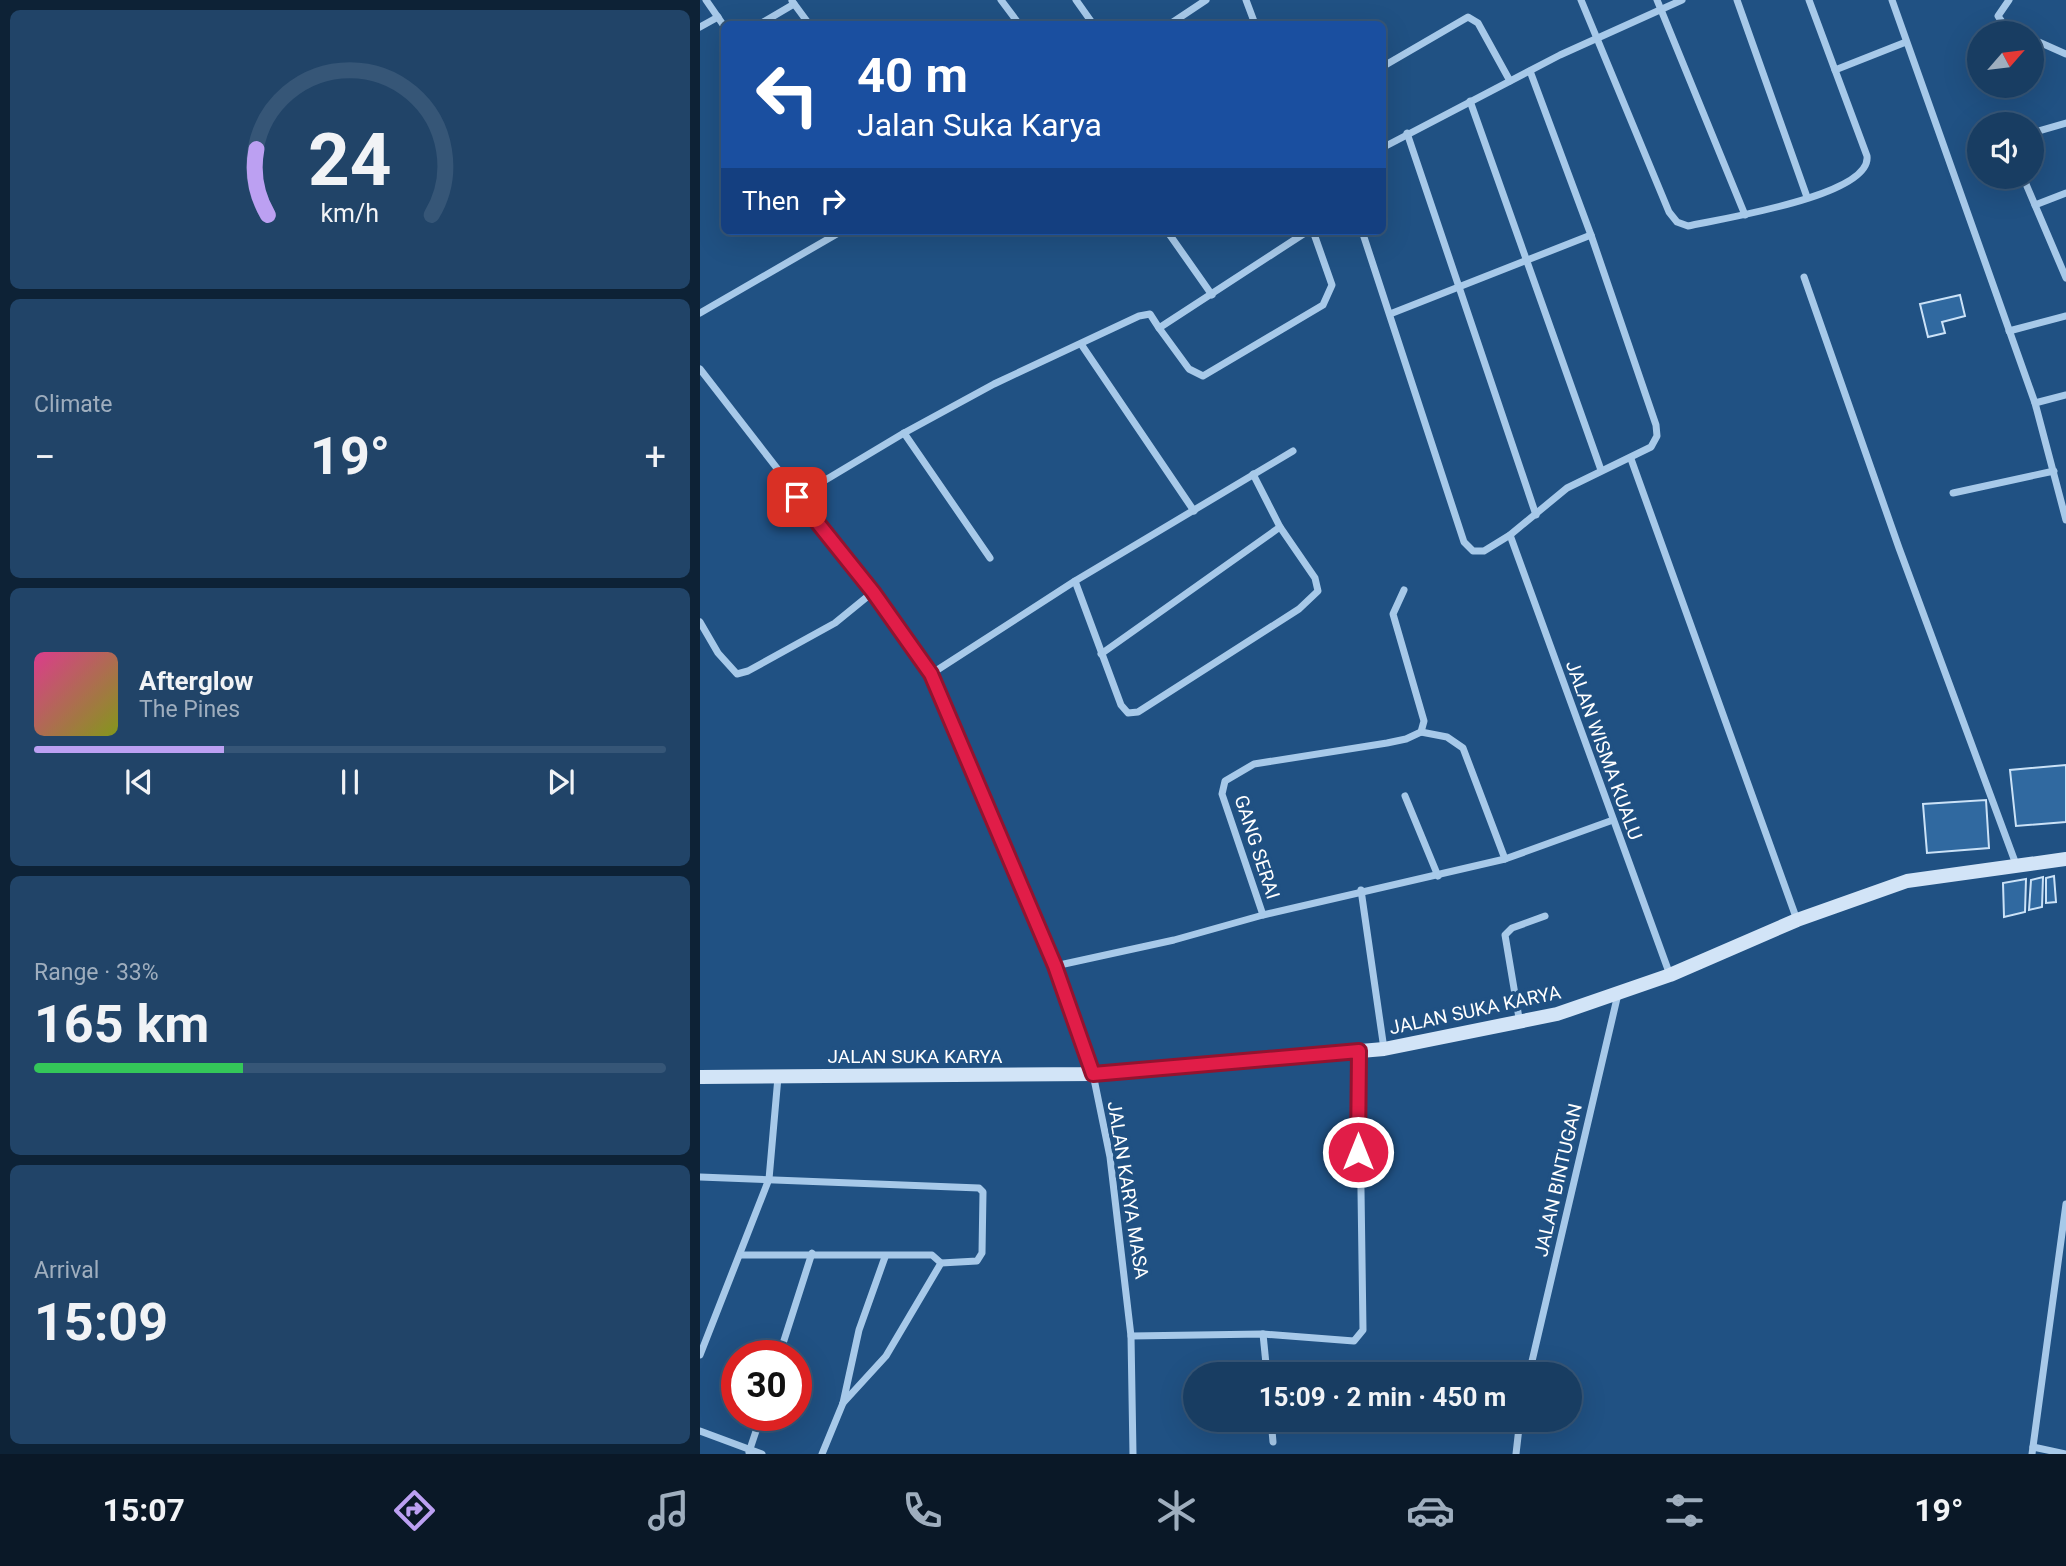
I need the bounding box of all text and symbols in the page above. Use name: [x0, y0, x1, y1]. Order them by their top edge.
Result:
north arrow: [1967, 21, 2044, 98]
map controls: [1967, 21, 2044, 189]
text: 40 m: [857, 47, 968, 104]
icon: left: [742, 49, 833, 140]
text: Jalan Suka Karya: [857, 106, 1102, 144]
button: sound: [1967, 112, 2044, 189]
text: 24: [308, 118, 392, 204]
icon: right: [814, 182, 852, 220]
text: Then: [742, 186, 800, 216]
text: km/h: [321, 199, 379, 228]
text: Climate: [34, 391, 113, 418]
text: 19°: [310, 426, 390, 487]
text: −: [34, 435, 56, 479]
text: +: [644, 435, 666, 479]
pin: [767, 467, 827, 527]
icon: arrive: [778, 478, 816, 516]
street label: JALAN WISMA KUALU: [1561, 657, 1647, 843]
text: Afterglow: [139, 666, 253, 696]
text: The Pines: [139, 696, 240, 723]
icon: previous: [120, 763, 158, 801]
icon: pause: [331, 763, 369, 801]
icon: next: [542, 763, 580, 801]
street label: GANG SERAI: [1229, 792, 1285, 902]
text: Range · 33%: [34, 959, 159, 986]
street label: JALAN SUKA KARYA: [1387, 980, 1564, 1039]
text: 165 km: [34, 994, 209, 1055]
street label: JALAN SUKA KARYA: [828, 1045, 1003, 1068]
street label: JALAN KARYA MASA: [1103, 1099, 1154, 1281]
street label: JALAN BINTUGAN: [1529, 1101, 1587, 1259]
position arrow: [1321, 1115, 1395, 1189]
text: Arrival: [34, 1257, 99, 1284]
text: 15:09: [34, 1292, 168, 1353]
speed limit sign: 30: [721, 1340, 812, 1431]
text: 15:09 · 2 min · 450 m: [1259, 1382, 1506, 1412]
icon: directions: [390, 1486, 439, 1535]
icon: music: [644, 1486, 693, 1535]
icon: phone: [898, 1486, 947, 1535]
icon: climate: [1152, 1486, 1201, 1535]
icon: car: [1406, 1486, 1455, 1535]
icon: filters: [1660, 1486, 1709, 1535]
text: 15:07: [103, 1491, 185, 1529]
text: 19°: [1914, 1491, 1963, 1529]

